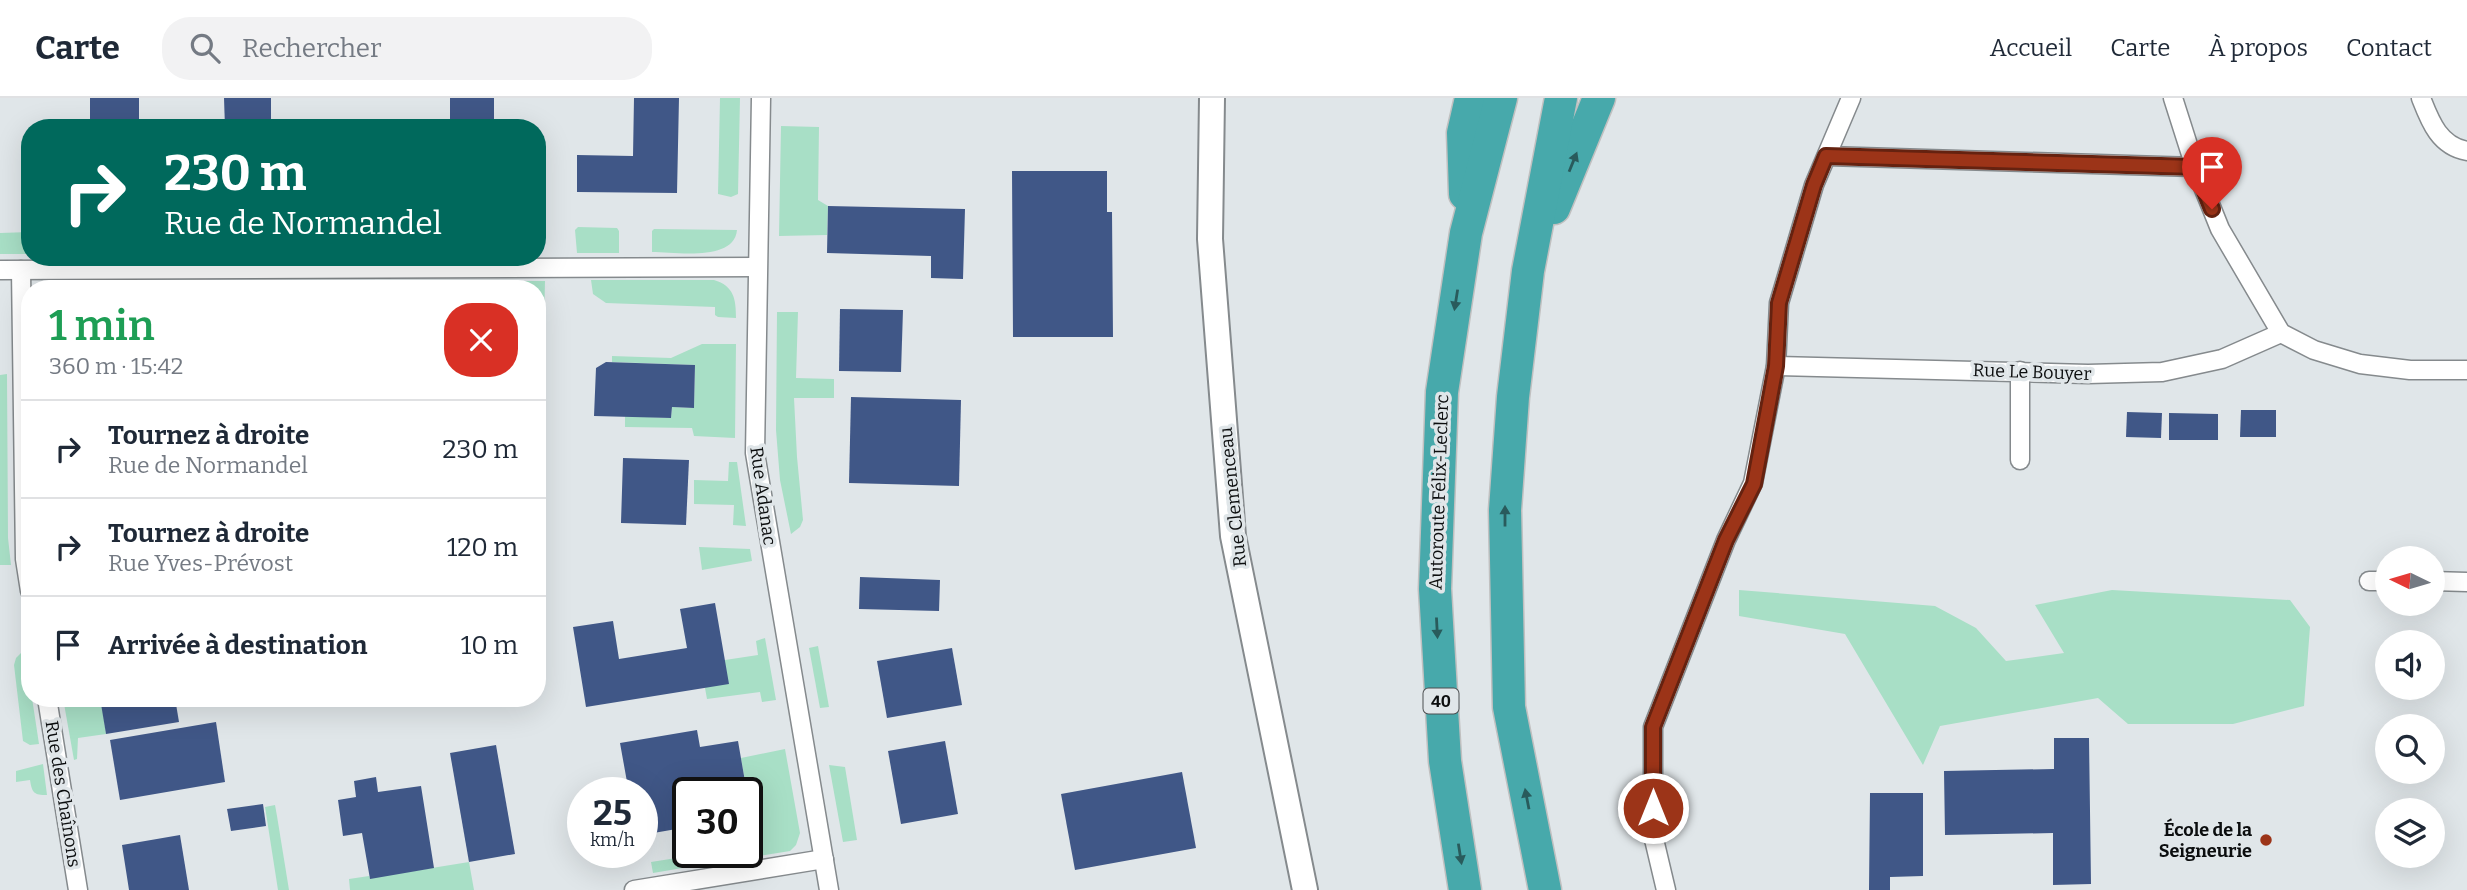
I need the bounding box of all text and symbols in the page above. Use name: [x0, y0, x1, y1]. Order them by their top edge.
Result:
search box: [162, 17, 652, 80]
text: Carte: [35, 28, 120, 68]
icon: search: [186, 29, 224, 67]
text: Rechercher: [242, 33, 382, 64]
text: Accueil: [1990, 34, 2072, 62]
text: Carte: [2110, 34, 2170, 62]
text: À propos: [2208, 34, 2308, 62]
text: Contact: [2346, 34, 2432, 62]
pin: [2182, 137, 2242, 209]
text: 230 m: [164, 144, 307, 203]
icon: right: [49, 147, 140, 238]
icon: arrive: [2193, 148, 2231, 186]
one-way arrow: [1567, 152, 1578, 173]
text: Rue de Normandel: [164, 204, 442, 242]
one-way arrow: [1450, 289, 1461, 311]
text: 1 min: [49, 301, 155, 351]
button: close: [444, 303, 518, 377]
text: 360 m · 15:42: [49, 352, 183, 380]
street label: Rue Le Bouyer: [1972, 359, 2092, 385]
street label: Autoroute Félix-Leclerc: [1425, 394, 1453, 590]
text: Tournez à droite: [108, 420, 309, 451]
street label: Rue Clemenceau: [1215, 426, 1251, 568]
icon: right: [49, 430, 87, 468]
text: 230 m: [442, 434, 518, 465]
street label: Rue Adanac: [745, 445, 781, 547]
text: Rue de Normandel: [108, 451, 308, 479]
one-way arrow: [1499, 505, 1511, 527]
text: Tournez à droite: [108, 518, 309, 549]
icon: right: [49, 528, 87, 566]
text: 120 m: [447, 532, 518, 563]
north arrow: [2375, 546, 2445, 616]
map controls: [2375, 546, 2445, 868]
text: Rue Yves-Prévost: [108, 549, 293, 577]
one-way arrow: [1432, 617, 1443, 639]
icon: arrive: [49, 626, 87, 664]
text: Arrivée à destination: [108, 630, 367, 661]
text: 10 m: [461, 630, 518, 661]
button: sound: [2375, 630, 2445, 700]
road number: 40: [1424, 688, 1458, 714]
button: search: [2375, 714, 2445, 784]
street label: Rue des Chaînons: [41, 719, 85, 869]
position arrow: [1616, 771, 1690, 845]
speed limit sign: 30: [672, 777, 763, 868]
one-way arrow: [1521, 788, 1532, 810]
text: 25: [593, 792, 632, 834]
button: layers: [2375, 798, 2445, 868]
place label: École de la Seigneurie: [2159, 818, 2252, 862]
text: km/h: [590, 829, 635, 851]
marker: École de la Seigneurie: [2258, 832, 2274, 848]
one-way arrow: [1455, 843, 1466, 865]

